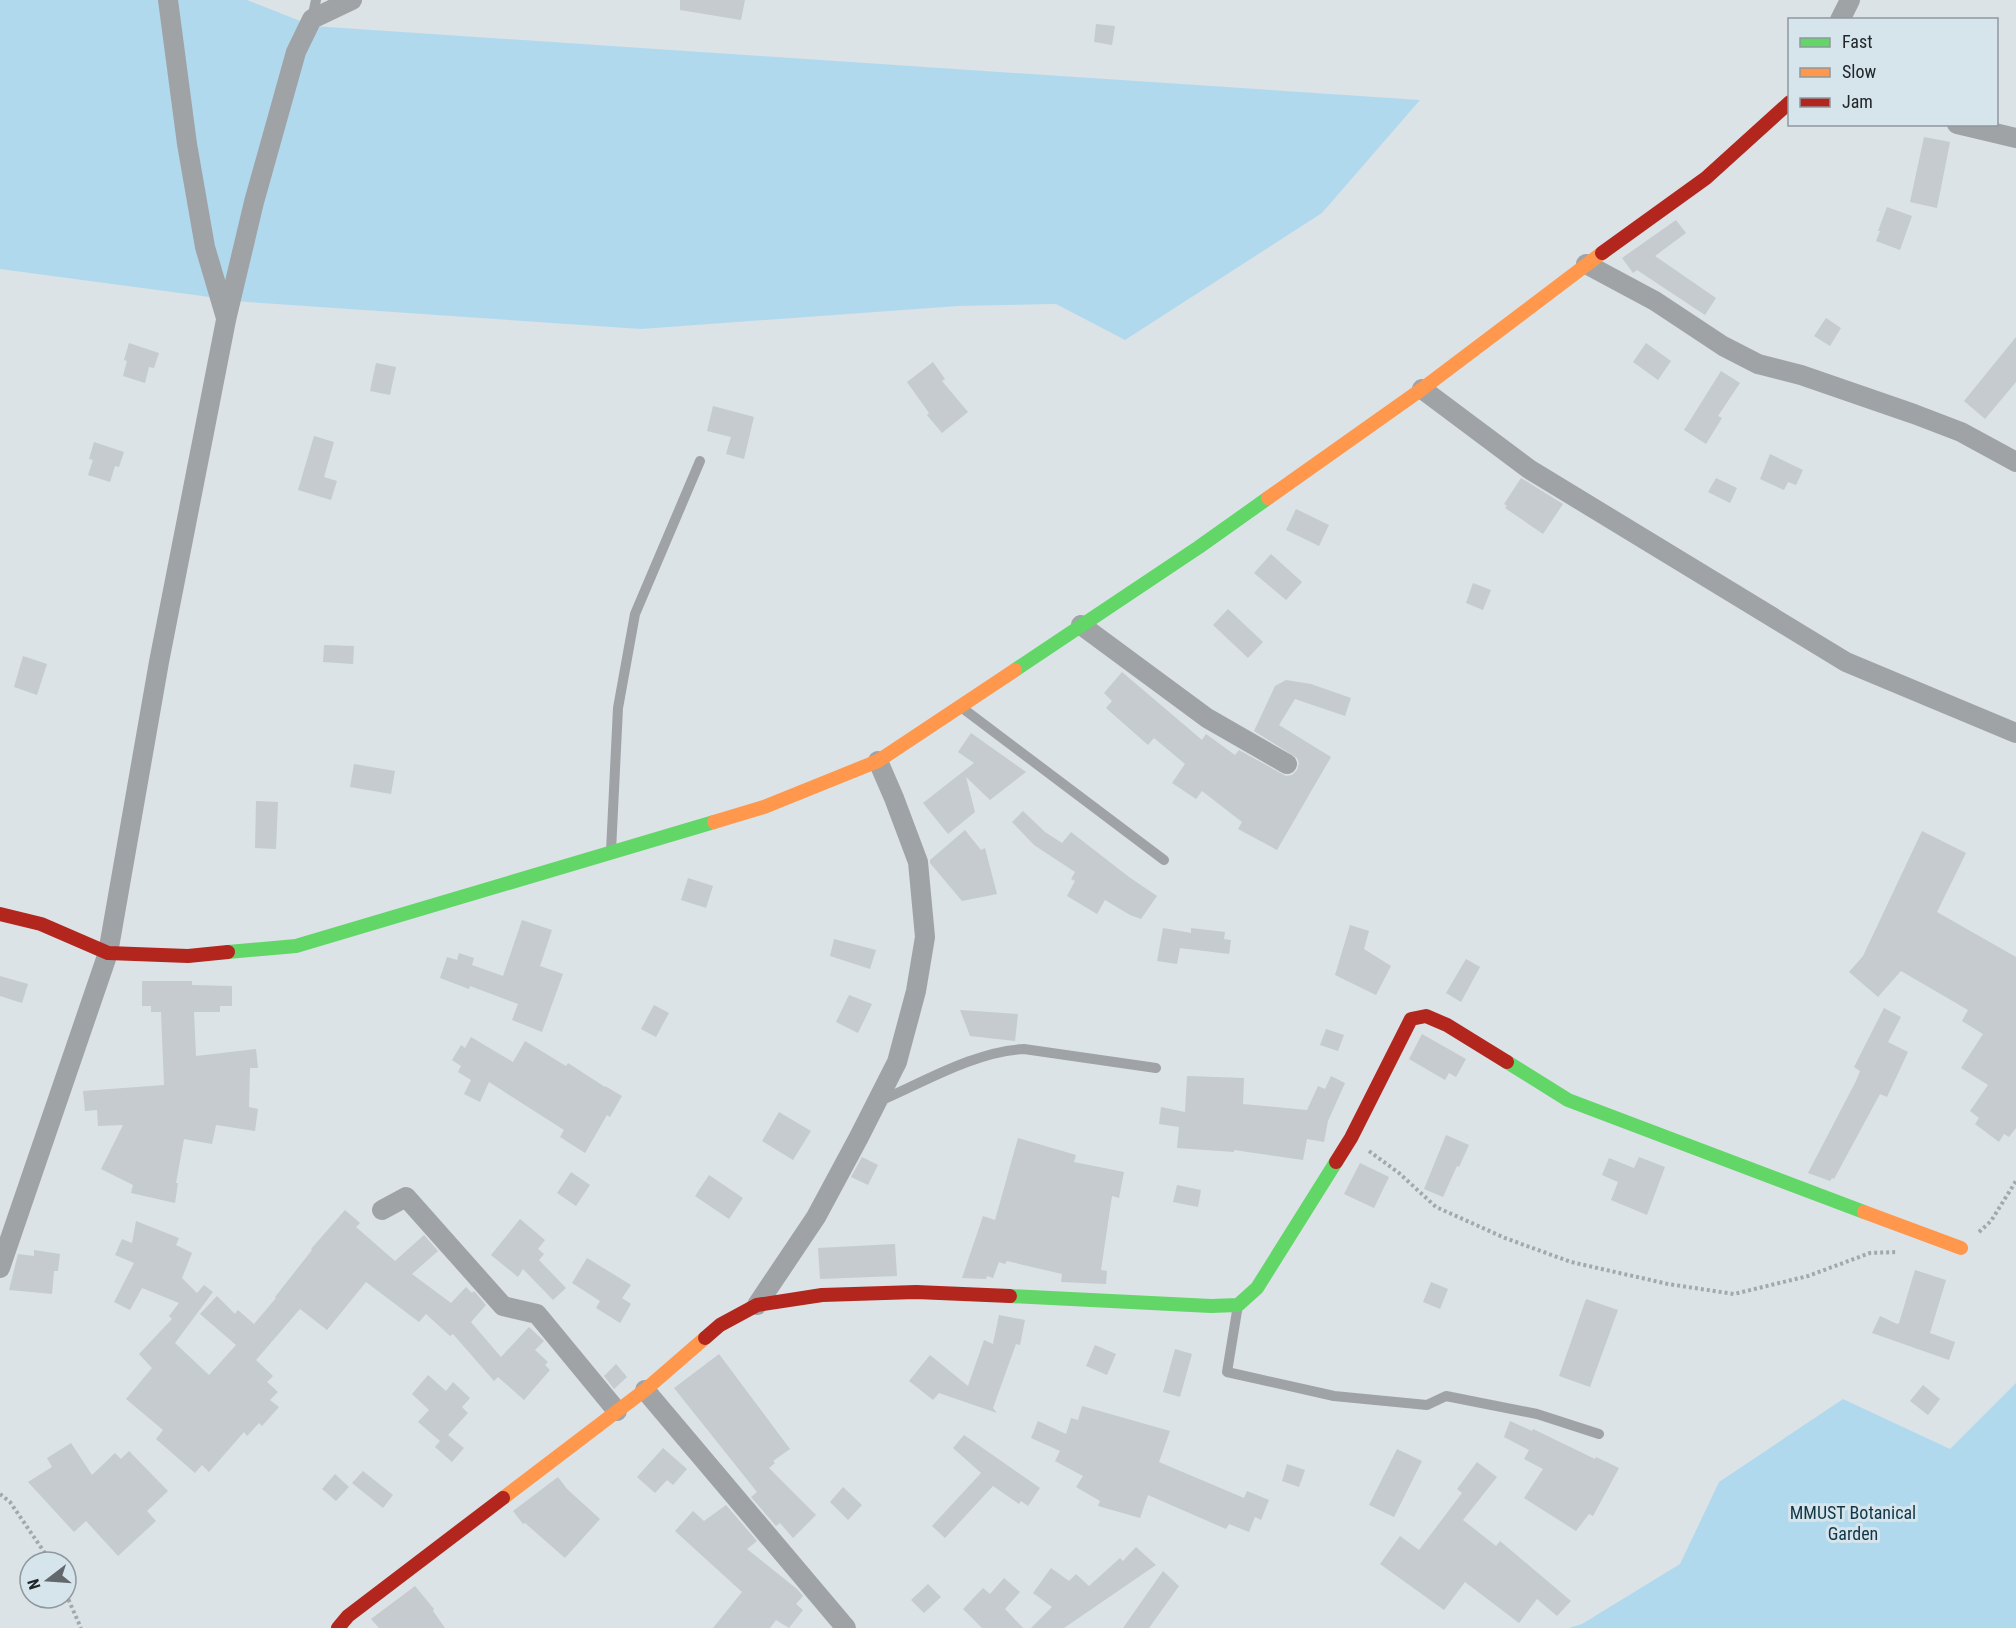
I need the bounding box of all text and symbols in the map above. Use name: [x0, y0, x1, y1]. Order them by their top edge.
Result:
legend: [1788, 18, 1998, 126]
text: Fast: [1842, 31, 1873, 52]
text: Slow: [1842, 61, 1877, 82]
text: Jam: [1842, 91, 1873, 112]
park label: MMUST Botanical Garden: [1790, 1502, 1916, 1544]
north arrow: [18, 1550, 78, 1610]
text: N: [24, 1577, 45, 1592]

